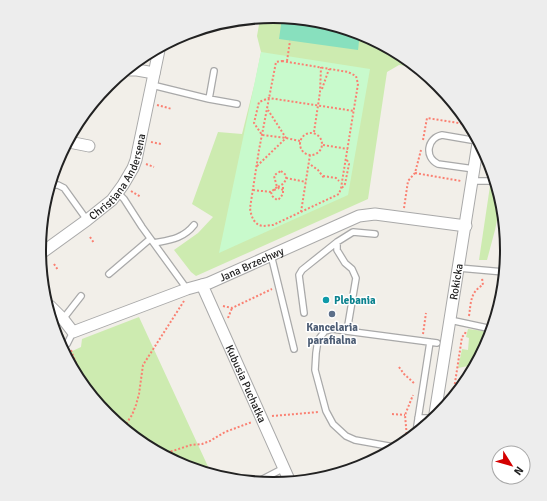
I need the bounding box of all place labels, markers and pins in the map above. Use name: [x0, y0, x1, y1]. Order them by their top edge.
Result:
place label: Plebania: [334, 294, 376, 307]
marker: Plebania: [321, 295, 331, 305]
marker: Kancelaria parafialna: [327, 309, 337, 319]
place label: Kancelaria parafialna: [306, 321, 358, 347]

